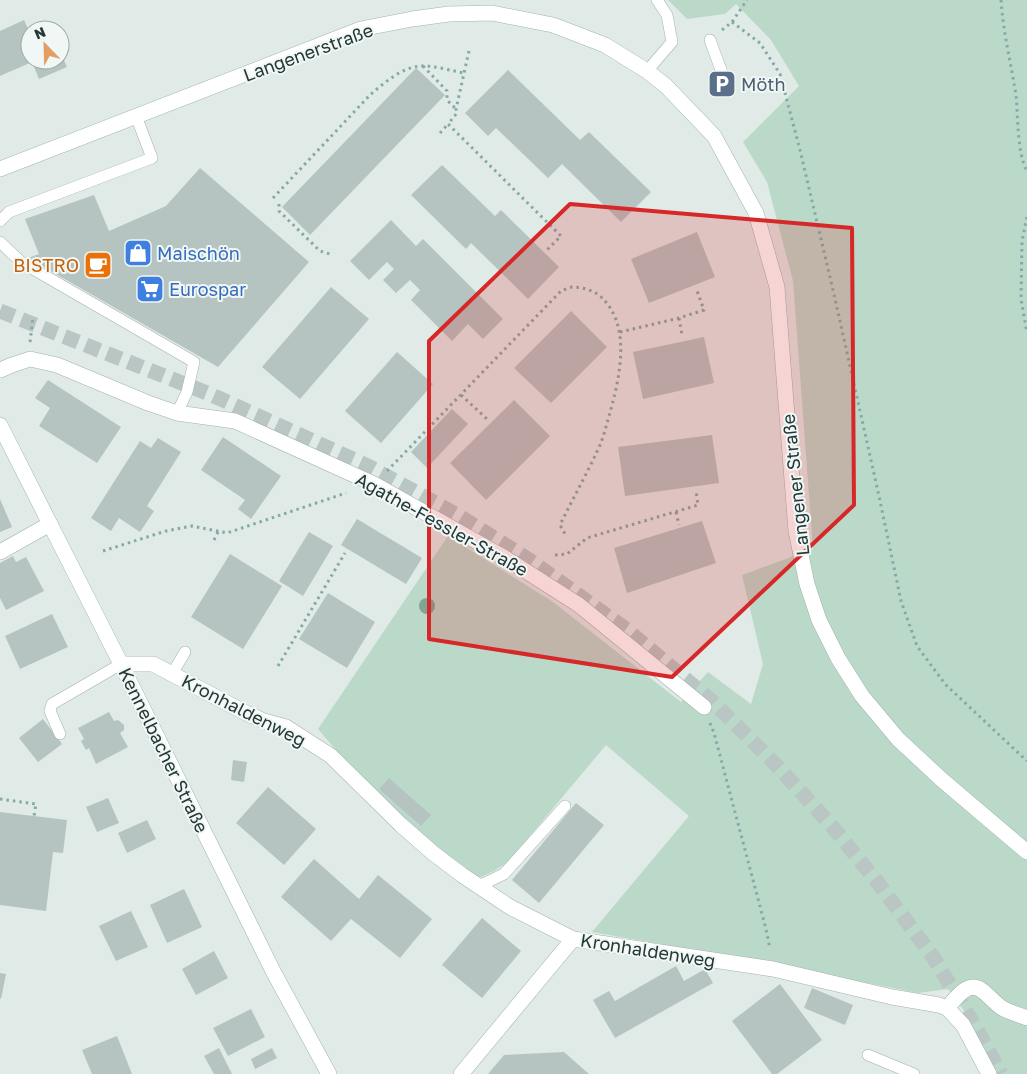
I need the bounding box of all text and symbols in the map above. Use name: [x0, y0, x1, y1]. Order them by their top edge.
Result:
street label: Langenerstraße: [240, 18, 376, 86]
north arrow: [20, 20, 70, 70]
text: N: [32, 23, 48, 42]
parking icon: Möth: [707, 69, 737, 99]
place label: Möth: [741, 73, 786, 95]
shop icon: Maischön: [123, 238, 153, 268]
place label: Maischön: [157, 242, 240, 264]
cafe icon: BISTRO: [83, 250, 113, 280]
place label: BISTRO: [13, 254, 79, 276]
supermarket icon: Eurospar: [135, 274, 165, 304]
place label: Eurospar: [169, 278, 246, 300]
street label: Langener Straße: [777, 413, 813, 557]
street label: Agathe-Fessler-Straße: [352, 467, 532, 581]
street label: Kennelbacher Straße: [114, 664, 214, 836]
street label: Kronhaldenweg: [178, 669, 310, 751]
street label: Kronhaldenweg: [579, 928, 717, 972]

